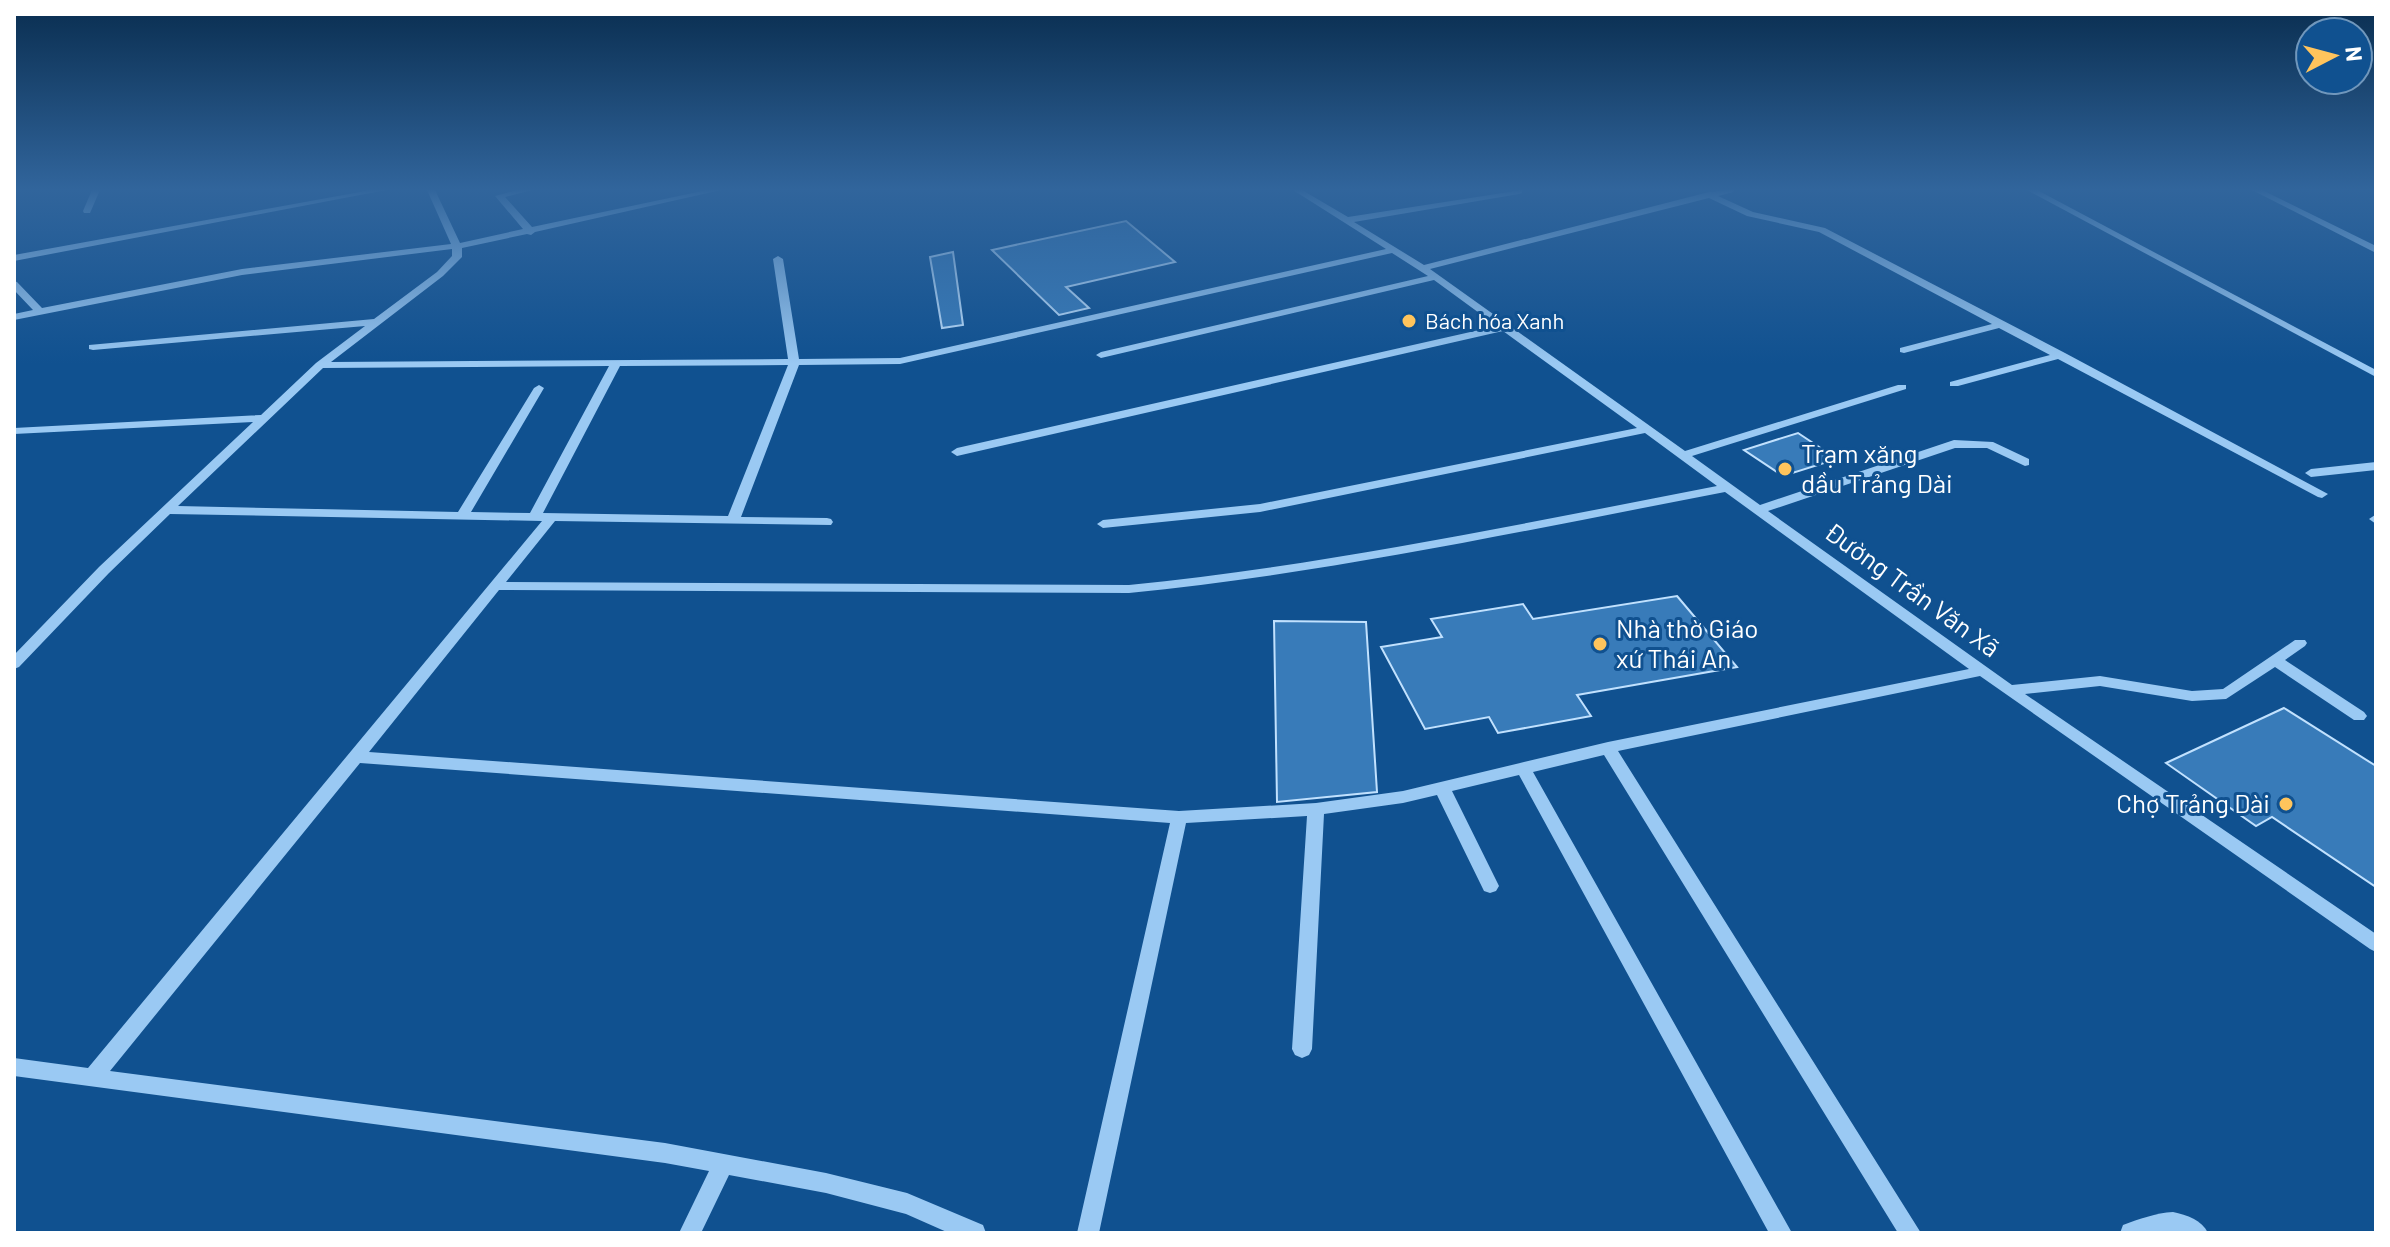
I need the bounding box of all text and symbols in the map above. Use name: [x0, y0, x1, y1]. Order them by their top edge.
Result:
north arrow: [2294, 16, 2374, 96]
text: N: [2341, 45, 2369, 62]
place label: Bách hóa Xanh: [1425, 307, 1564, 333]
marker: Bách hóa Xanh: [1400, 312, 1418, 330]
place label: Trạm xăng dầu Trảng Dài: [1801, 437, 1953, 498]
marker: Trạm xăng dầu Trảng Dài: [1776, 460, 1794, 478]
street label: Đường Trần Văn Xã: [1819, 515, 2006, 663]
place label: Nhà thờ Giáo xứ Thái An: [1616, 612, 1758, 673]
marker: Nhà thờ Giáo xứ Thái An: [1591, 635, 1609, 653]
place label: Chợ Trảng Dài: [2116, 787, 2270, 818]
marker: Chợ Trảng Dài: [2277, 795, 2295, 813]

